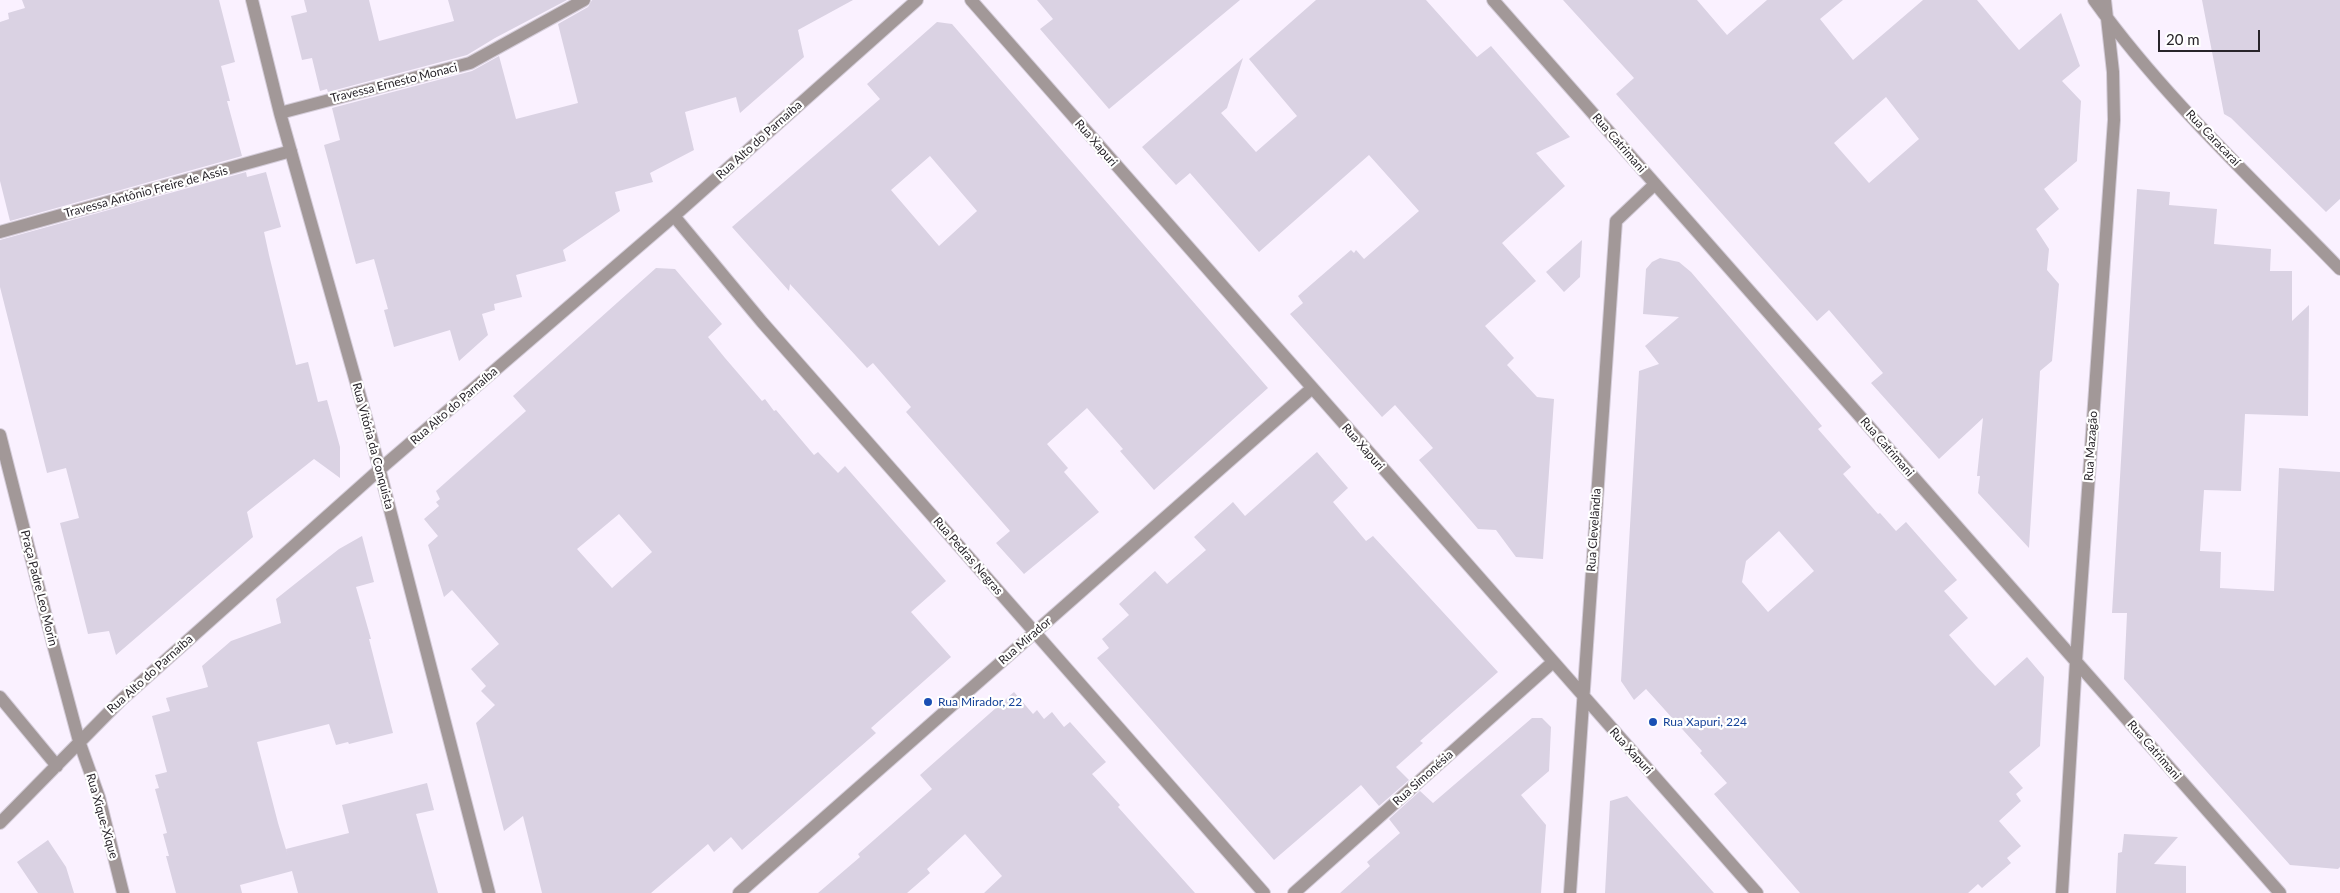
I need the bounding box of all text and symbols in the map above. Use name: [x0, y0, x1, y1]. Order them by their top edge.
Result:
scale bar: [2160, 20, 2262, 52]
text: 20 m: [2166, 30, 2200, 48]
street label: Travessa Ernesto Monaci: [329, 60, 459, 106]
street label: Rua Alto do Parnaíba: [713, 98, 805, 182]
street label: Rua Caracaraí: [2183, 107, 2243, 169]
street label: Rua Catrimani: [1589, 110, 1649, 176]
street label: Rua Xapuri: [1072, 117, 1120, 169]
street label: Travessa Antônio Freire de Assis: [63, 163, 229, 221]
street label: Rua Alto do Parnaíba: [408, 364, 500, 448]
street label: Rua Vitória da Conquista: [349, 381, 397, 511]
street label: Rua Mazagão: [2081, 410, 2101, 482]
street label: Rua Catrimani: [1857, 414, 1917, 480]
street label: Rua Xapuri: [1339, 421, 1387, 473]
street label: Rua Clevelândia: [1584, 488, 1604, 572]
street label: Rua Pedras Negras: [930, 514, 1006, 598]
street label: Praça Padre Leo Morin: [18, 529, 60, 647]
street label: Rua Mirador: [996, 614, 1054, 668]
street label: Rua Alto do Parnaíba: [104, 632, 196, 716]
place label: Rua Mirador, 22: [938, 695, 1022, 709]
marker: Rua Mirador, 22: [922, 696, 934, 708]
place label: Rua Xapuri, 224: [1663, 715, 1747, 729]
marker: Rua Xapuri, 224: [1647, 716, 1659, 728]
street label: Rua Catrimani: [2124, 717, 2184, 783]
street label: Rua Xapuri: [1606, 725, 1656, 777]
street label: Rua Simonésia: [1390, 747, 1456, 809]
street label: Rua Xique-Xique: [83, 772, 121, 860]

